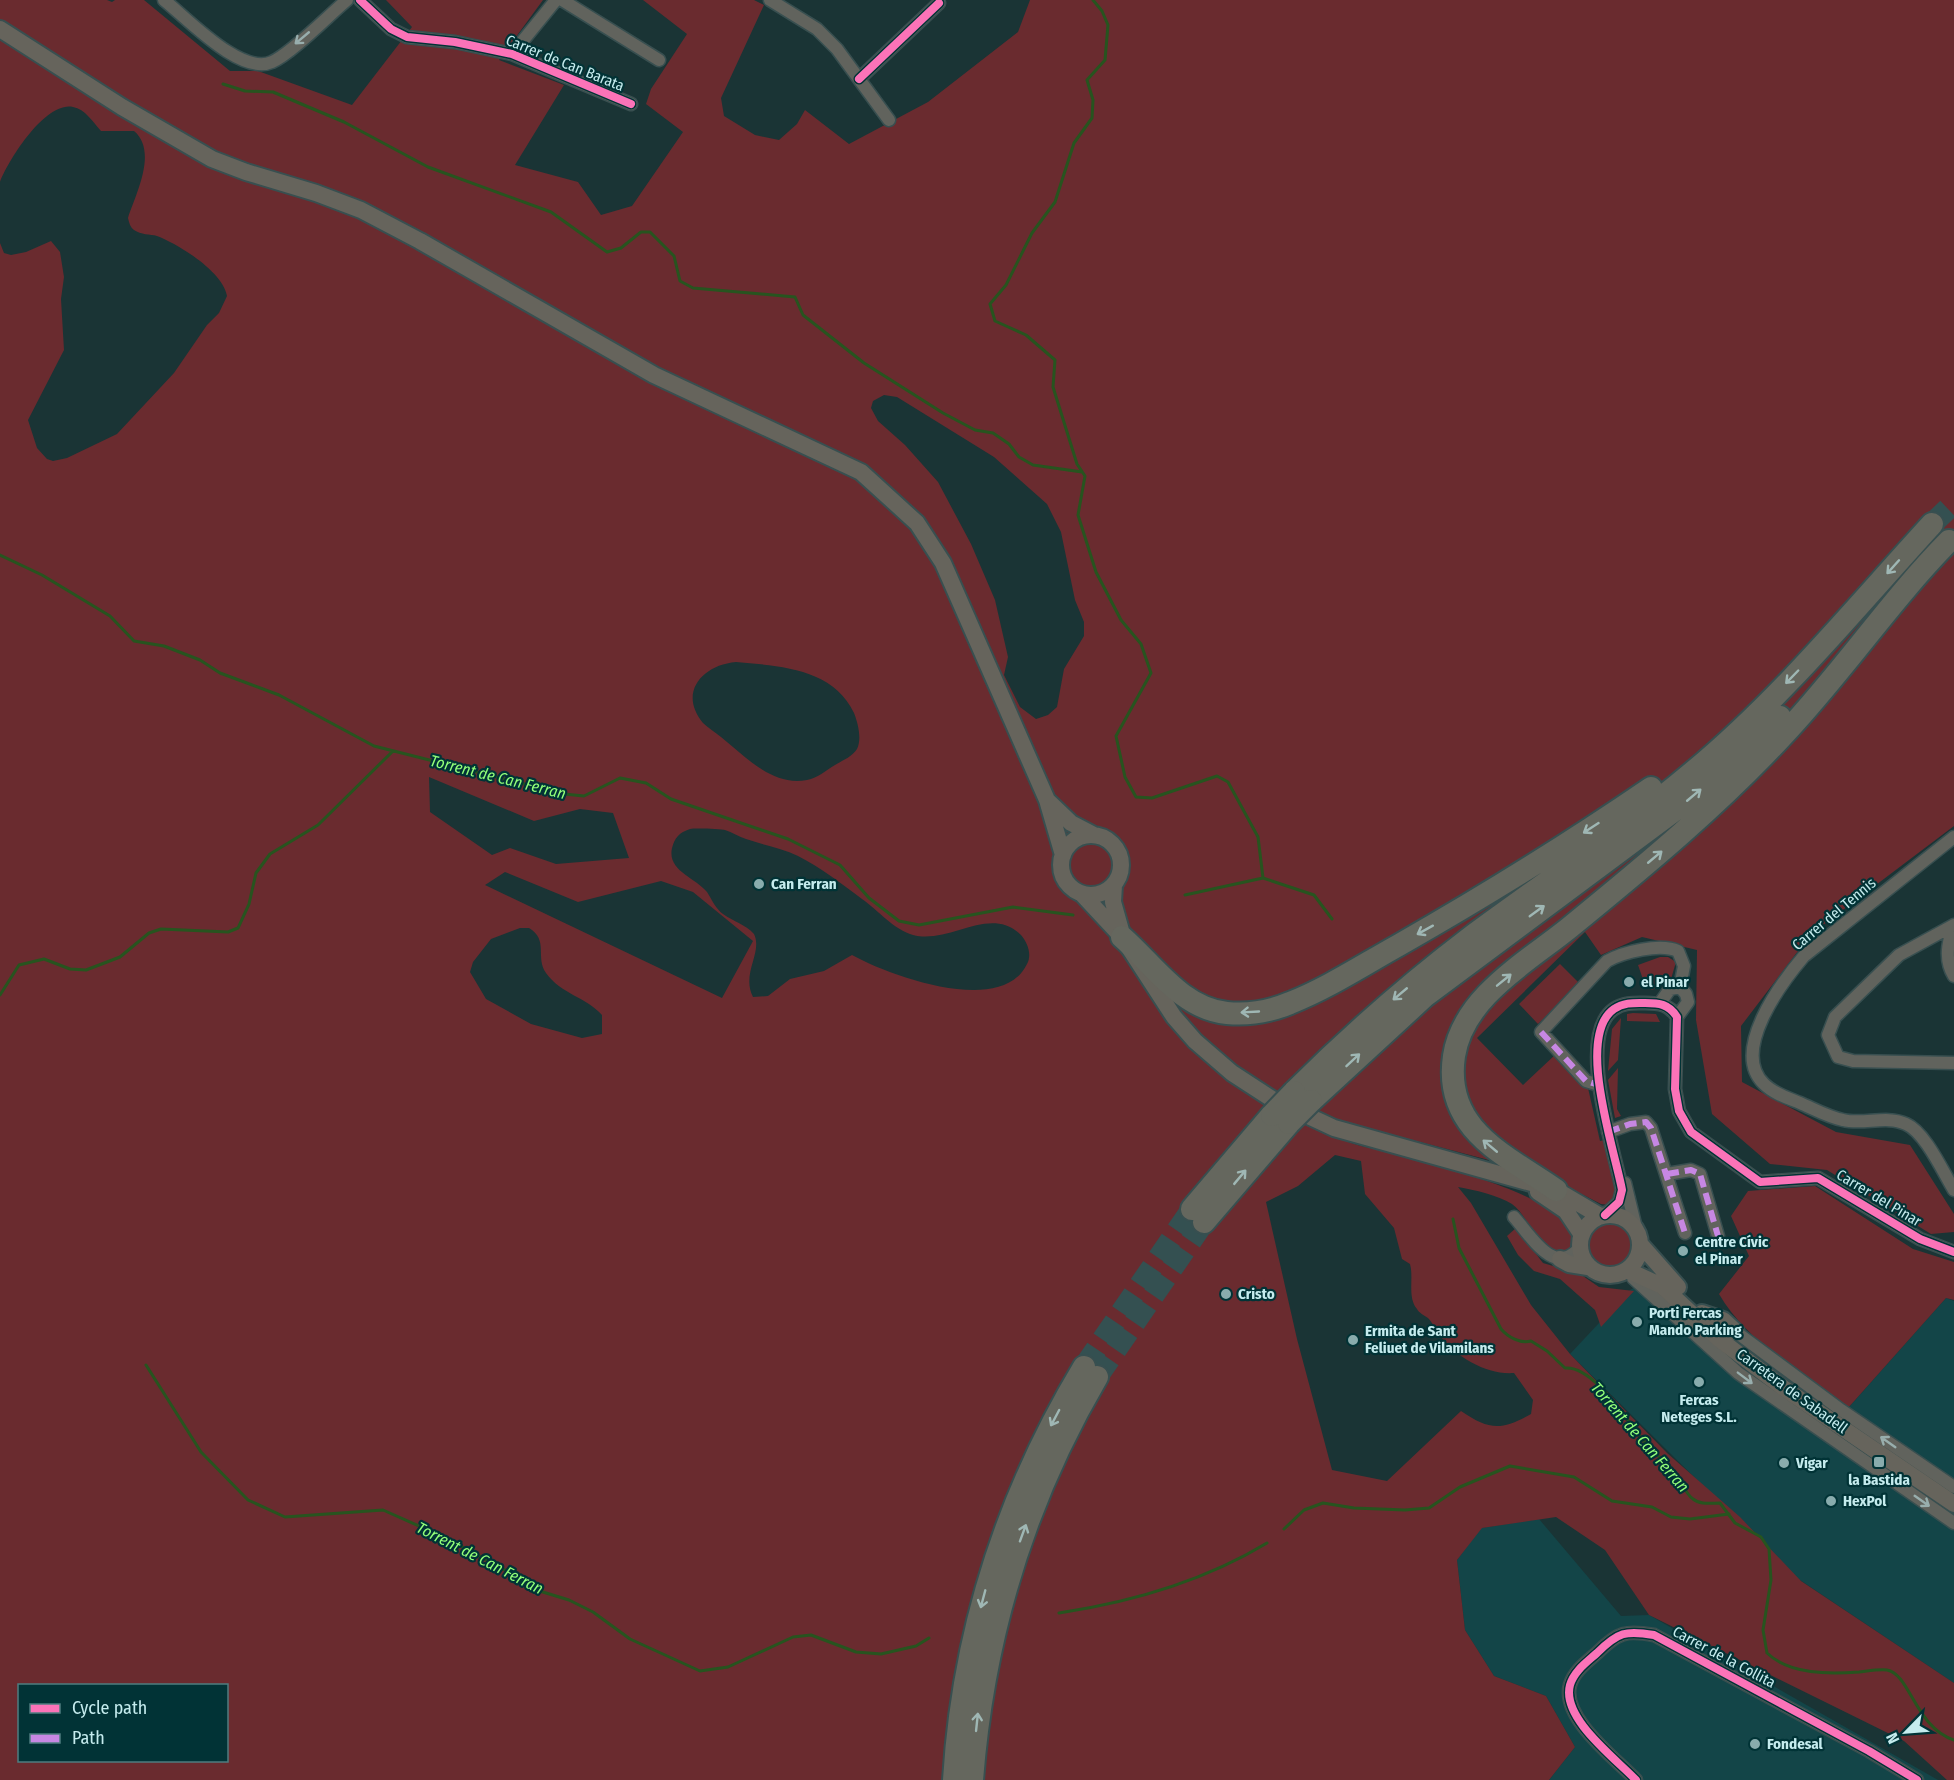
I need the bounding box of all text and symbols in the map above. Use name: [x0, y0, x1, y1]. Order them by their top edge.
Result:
one-way arrow: [295, 31, 310, 45]
street label: Carrer de Can Barata: [503, 31, 627, 95]
one-way arrow: [1886, 559, 1900, 574]
one-way arrow: [1784, 670, 1799, 685]
water label: Torrent de Can Ferran: [428, 751, 568, 803]
one-way arrow: [1686, 788, 1701, 802]
one-way arrow: [1583, 823, 1600, 835]
one-way arrow: [1647, 850, 1662, 864]
street label: Carrer del Tennis: [1789, 874, 1879, 954]
place label: Can Ferran: [771, 875, 837, 893]
marker: Can Ferran: [752, 877, 766, 891]
one-way arrow: [1529, 905, 1545, 917]
one-way arrow: [1417, 924, 1434, 936]
place label: el Pinar: [1641, 973, 1689, 991]
one-way arrow: [1496, 974, 1512, 987]
marker: el Pinar: [1622, 975, 1636, 989]
one-way arrow: [1393, 987, 1408, 1001]
one-way arrow: [1240, 1006, 1260, 1017]
one-way arrow: [1345, 1053, 1360, 1067]
one-way arrow: [1483, 1139, 1498, 1153]
street label: Carrer del Pinar: [1833, 1166, 1925, 1231]
one-way arrow: [1234, 1169, 1247, 1185]
place label: Centre Cívic el Pinar: [1695, 1233, 1769, 1268]
marker: Centre Cívic el Pinar: [1676, 1244, 1690, 1258]
place label: Cristo: [1238, 1285, 1275, 1303]
marker: Cristo: [1219, 1287, 1233, 1301]
place label: Porti Fercas Mando Parking: [1649, 1304, 1742, 1339]
marker: Porti Fercas Mando Parking: [1630, 1315, 1644, 1329]
place label: Ermita de Sant Feliuet de Vilamilans: [1365, 1322, 1494, 1357]
marker: Ermita de Sant Feliuet de Vilamilans: [1346, 1333, 1360, 1347]
street label: Carretera de Sabadell: [1733, 1345, 1851, 1437]
one-way arrow: [1737, 1371, 1753, 1384]
marker: Fercas Neteges S.L.: [1692, 1375, 1706, 1389]
water label: Torrent de Can Ferran: [1587, 1378, 1693, 1496]
place label: Fercas Neteges S.L.: [1661, 1391, 1737, 1426]
one-way arrow: [1049, 1409, 1061, 1426]
one-way arrow: [1881, 1436, 1897, 1448]
place label: Vigar: [1795, 1454, 1828, 1472]
marker: la Bastida: [1872, 1455, 1886, 1469]
marker: Vigar: [1777, 1456, 1791, 1470]
place label: la Bastida: [1848, 1471, 1910, 1489]
place label: HexPol: [1843, 1492, 1887, 1510]
marker: HexPol: [1824, 1494, 1838, 1508]
one-way arrow: [1914, 1495, 1930, 1507]
water label: Torrent de Can Ferran: [414, 1518, 546, 1598]
one-way arrow: [1019, 1524, 1030, 1543]
one-way arrow: [977, 1589, 989, 1608]
street label: Carrer de la Collita: [1670, 1622, 1778, 1692]
legend: [18, 1684, 228, 1762]
text: Cycle path: [72, 1697, 147, 1719]
north arrow: [1876, 1702, 1936, 1762]
one-way arrow: [972, 1712, 983, 1732]
text: Path: [72, 1727, 105, 1749]
text: N: [1882, 1730, 1903, 1746]
place label: Fondesal: [1767, 1735, 1824, 1753]
marker: Fondesal: [1748, 1737, 1762, 1751]

